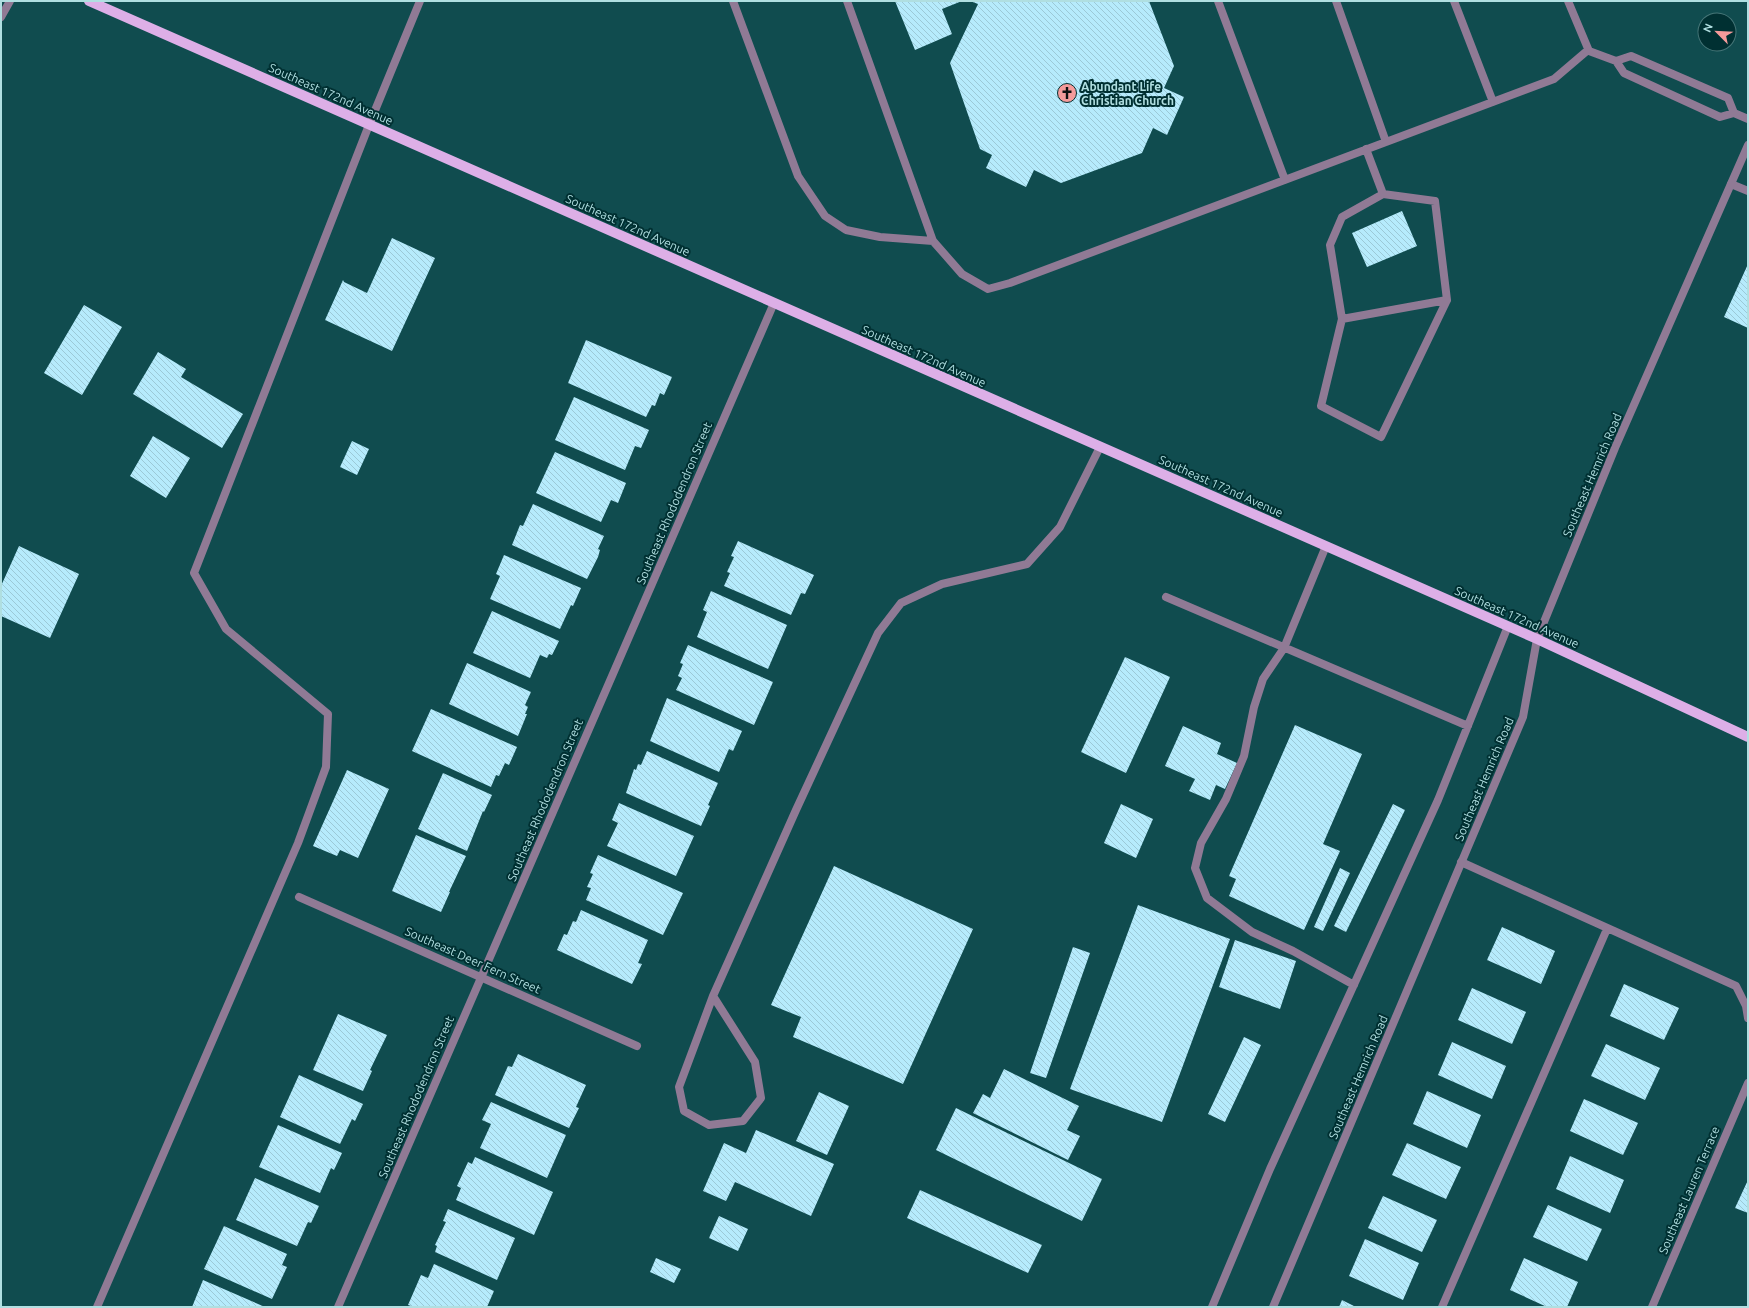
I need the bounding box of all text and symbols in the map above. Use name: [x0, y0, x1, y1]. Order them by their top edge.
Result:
north arrow: [1697, 12, 1737, 52]
text: N: [1701, 22, 1715, 34]
street label: Southeast 172nd Avenue: [267, 61, 395, 127]
place label: Abundant Life Christian Church: [1081, 80, 1174, 107]
church icon: Abundant Life Christian Church: [1056, 82, 1078, 104]
street label: Southeast 172nd Avenue: [564, 192, 692, 258]
street label: Southeast 172nd Avenue: [860, 323, 988, 389]
street label: Southeast Hemrich Road: [1560, 411, 1624, 539]
street label: Southeast Rhododendron Street: [634, 420, 714, 586]
street label: Southeast 172nd Avenue: [1157, 453, 1285, 519]
street label: Southeast 172nd Avenue: [1453, 584, 1581, 650]
street label: Southeast Hemrich Road: [1452, 715, 1516, 843]
street label: Southeast Rhododendron Street: [505, 717, 585, 883]
street label: Southeast Deer Fern Street: [403, 924, 543, 996]
street label: Southeast Hemrich Road: [1326, 1013, 1390, 1141]
street label: Southeast Rhododendron Street: [376, 1014, 456, 1180]
street label: Southeast Lauren Terrace: [1656, 1124, 1722, 1256]

